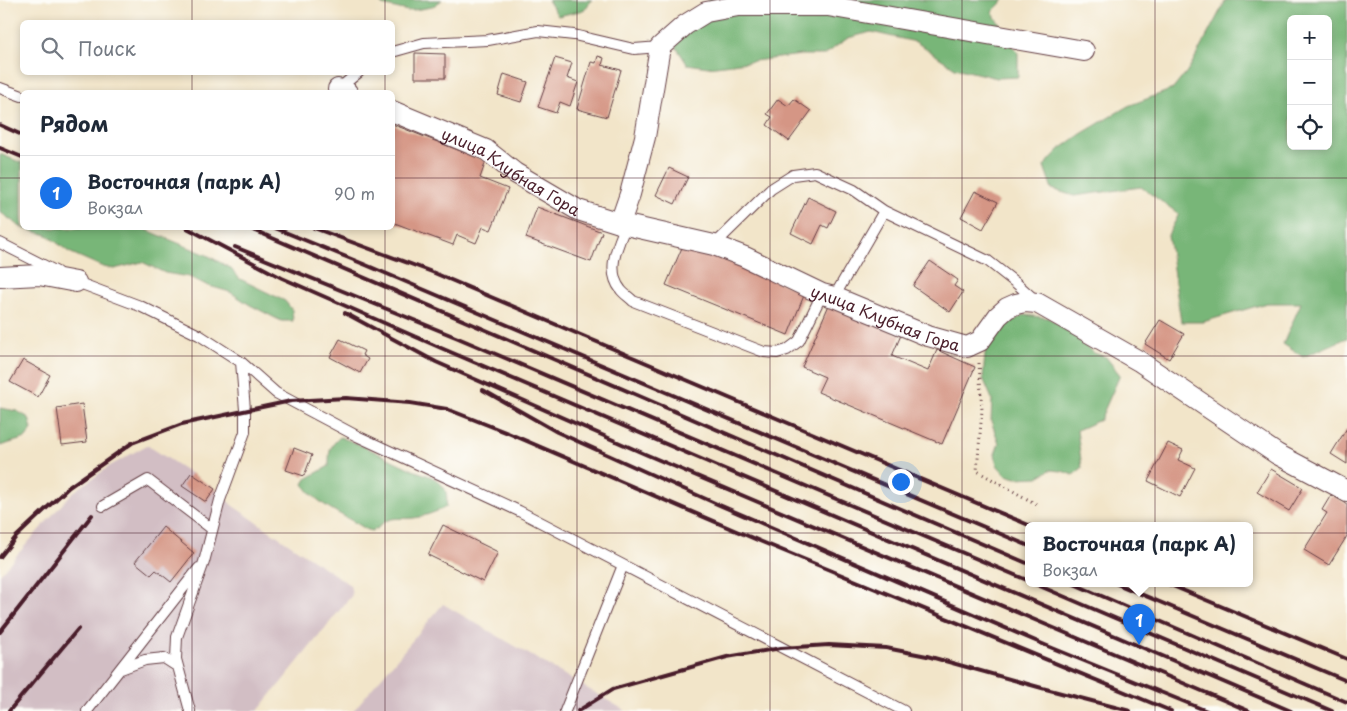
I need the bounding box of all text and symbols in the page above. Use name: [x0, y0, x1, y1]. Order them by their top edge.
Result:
map controls: [1287, 15, 1332, 150]
button: +: [1287, 15, 1332, 60]
search box: [20, 20, 395, 75]
icon: search: [38, 34, 66, 62]
text: Поиск: [78, 34, 136, 62]
button: −: [1287, 60, 1332, 105]
button: locate: [1287, 105, 1332, 150]
text: Рядом: [40, 107, 108, 139]
street label: улица Клубная Гора: [438, 121, 585, 221]
text: Восточная (парк А): [87, 167, 281, 195]
text: 1: [52, 181, 60, 205]
text: 90 m: [334, 181, 375, 205]
text: Вокзал: [87, 195, 143, 219]
street label: улица Клубная Гора: [807, 278, 963, 357]
your location: [888, 469, 914, 495]
popup: [1025, 522, 1253, 587]
text: Восточная (парк А): [1042, 529, 1236, 557]
text: Вокзал: [1042, 557, 1098, 581]
pin: 1: [1123, 604, 1155, 645]

